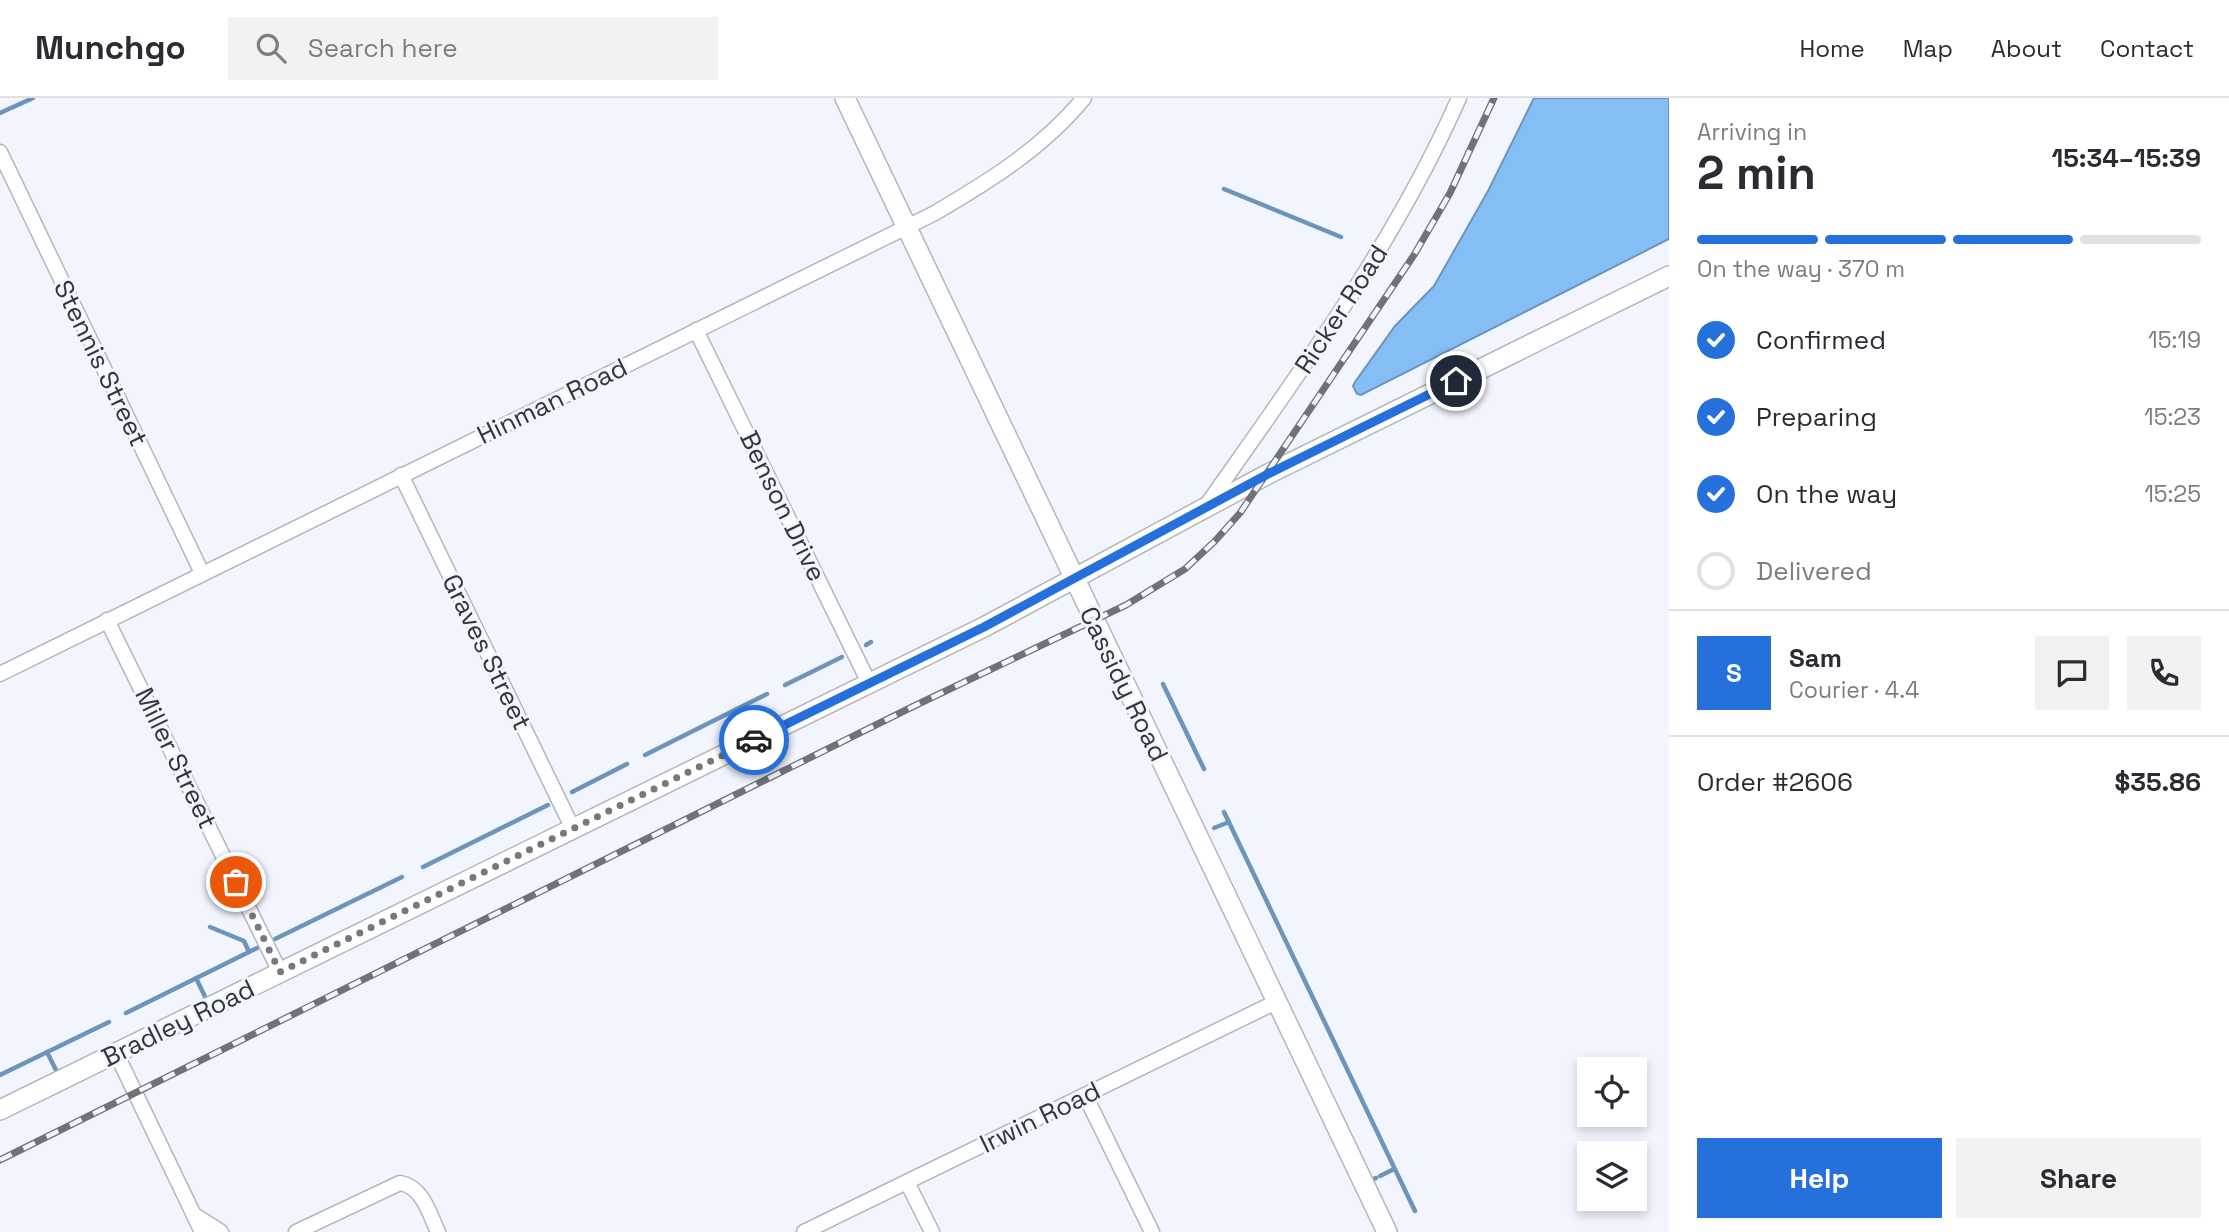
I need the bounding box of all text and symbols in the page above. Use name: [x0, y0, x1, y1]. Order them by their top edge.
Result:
search box: [228, 17, 718, 80]
text: Munchgo: [35, 27, 186, 69]
icon: search: [252, 29, 290, 67]
text: Search here: [308, 31, 458, 65]
text: Home: [1799, 33, 1865, 64]
text: Map: [1903, 33, 1953, 64]
text: About: [1991, 33, 2062, 64]
text: Contact: [2100, 33, 2194, 64]
text: Arriving in: [1697, 117, 1807, 147]
text: 15:34–15:39: [2051, 141, 2201, 175]
text: 2 min: [1697, 144, 1816, 202]
street label: Ricker Road: [1287, 238, 1395, 380]
text: On the way · 370 m: [1697, 254, 1905, 284]
street label: Stennis Street: [46, 274, 156, 452]
icon: check: [1697, 321, 1735, 359]
text: Confirmed: [1756, 323, 1886, 357]
text: 15:19: [2148, 325, 2201, 355]
street label: Hinman Road: [471, 350, 633, 452]
pin: [1426, 351, 1486, 411]
icon: home: [1437, 362, 1475, 400]
icon: check: [1697, 398, 1735, 436]
text: Preparing: [1756, 400, 1877, 434]
text: 15:23: [2144, 402, 2201, 432]
street label: Benson Drive: [732, 425, 834, 587]
icon: check: [1697, 475, 1735, 513]
text: On the way: [1756, 477, 1897, 511]
text: 15:25: [2144, 479, 2201, 509]
text: Delivered: [1756, 554, 1872, 588]
street label: Graves Street: [435, 568, 539, 736]
street label: Cassidy Road: [1072, 601, 1176, 767]
button: chat: [2035, 636, 2109, 710]
button: phone: [2127, 636, 2201, 710]
text: Sam: [1789, 641, 1842, 675]
text: S: [1726, 656, 1742, 690]
text: Courier · 4.4: [1789, 675, 1919, 705]
street label: Miller Street: [127, 682, 225, 834]
courier: [719, 705, 789, 775]
icon: car: [735, 721, 773, 759]
text: Order #2606: [1697, 765, 1853, 799]
text: $35.86: [2114, 765, 2201, 799]
pin: [206, 852, 266, 912]
icon: bag: [217, 863, 255, 901]
street label: Bradley Road: [96, 971, 260, 1075]
map controls: [1577, 1057, 1647, 1211]
button: locate: [1577, 1057, 1647, 1127]
street label: Irwin Road: [974, 1073, 1106, 1161]
button: Help: [1697, 1138, 1942, 1218]
button: Share: [1956, 1138, 2201, 1218]
button: layers: [1577, 1141, 1647, 1211]

